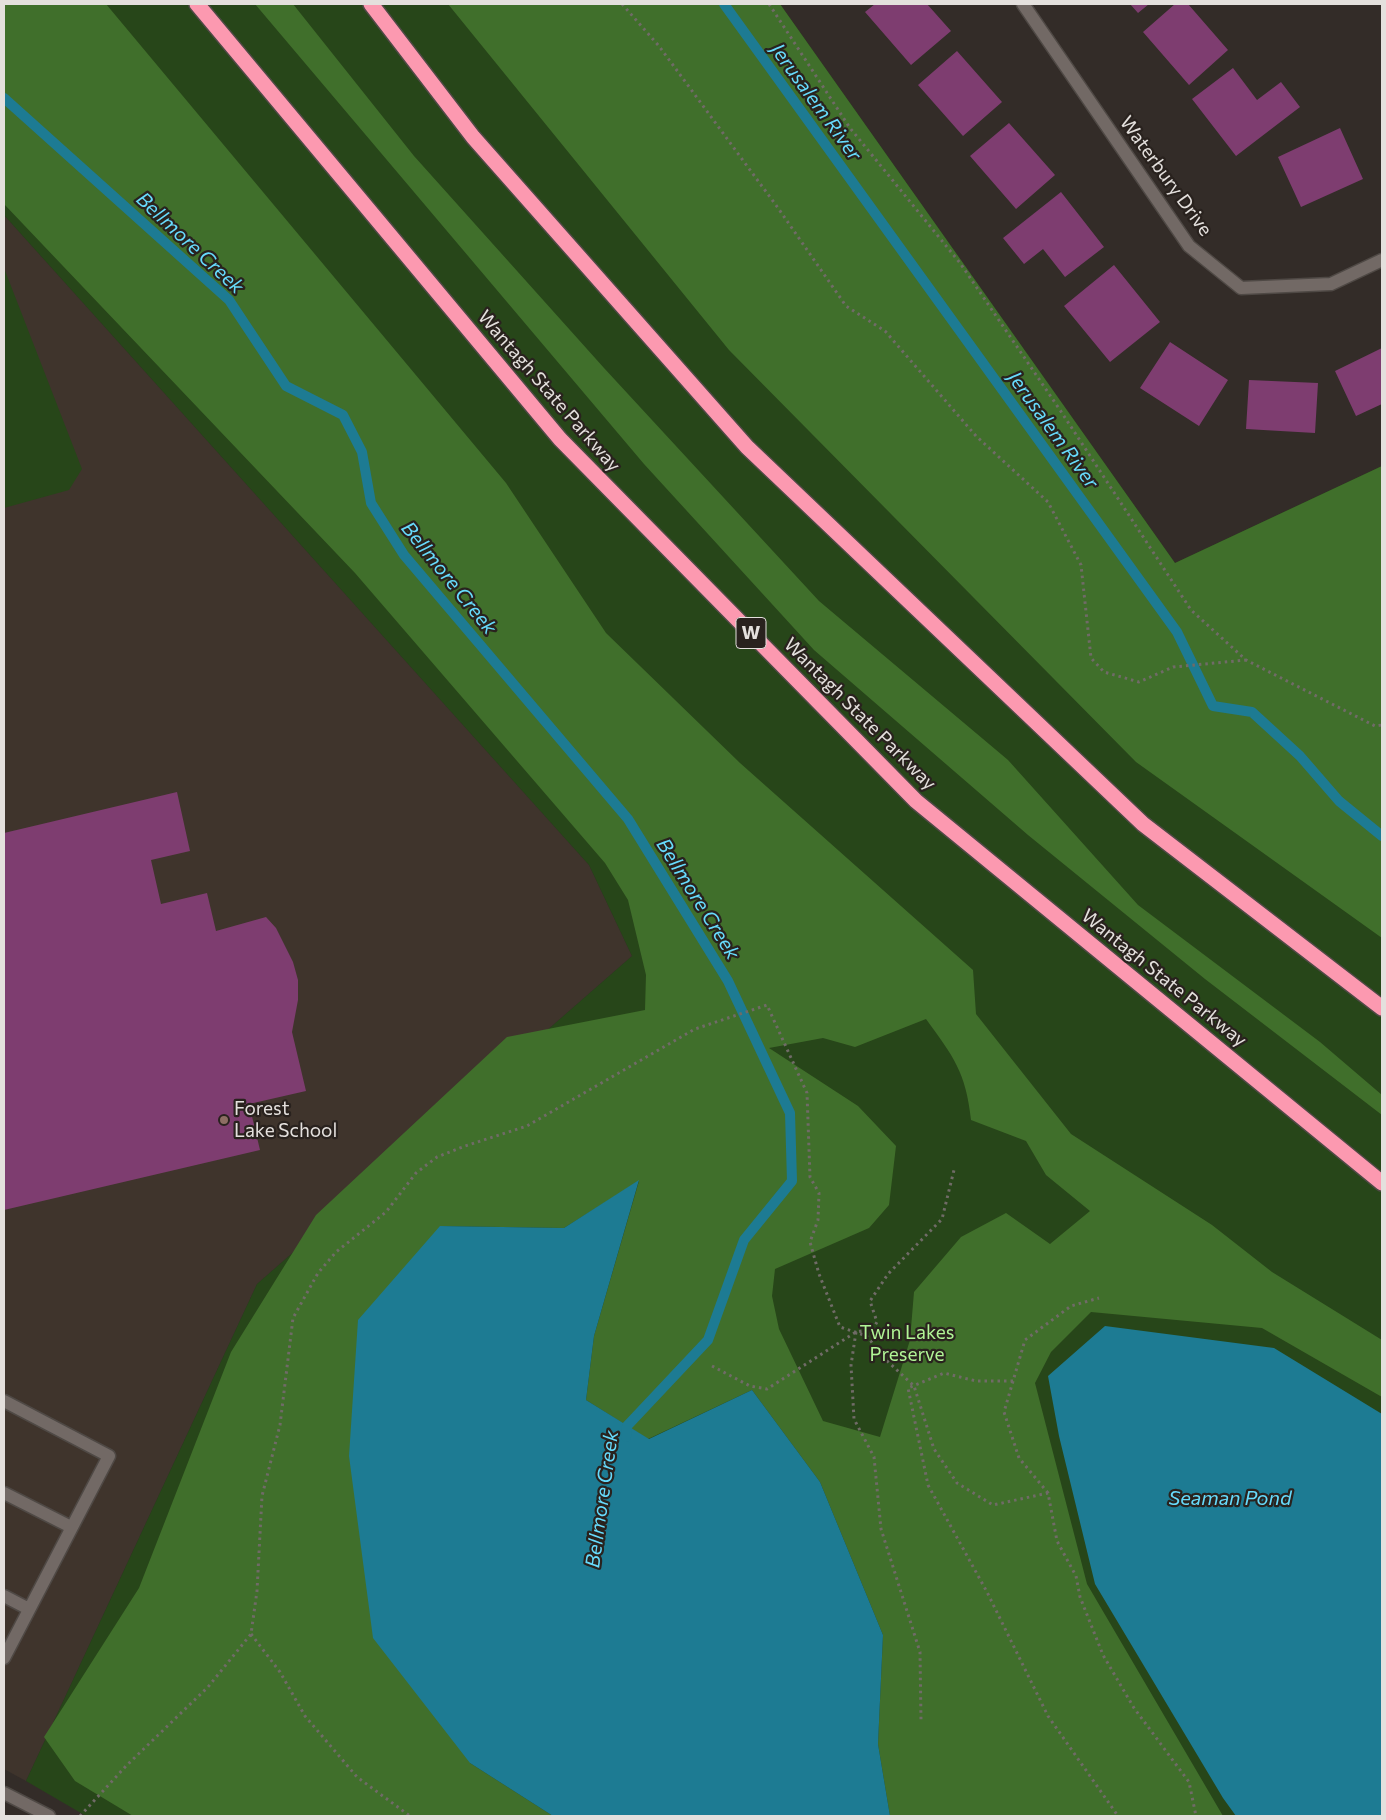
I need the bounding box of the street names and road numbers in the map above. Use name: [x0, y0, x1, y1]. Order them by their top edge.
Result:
street label: Waterbury Drive: [1115, 112, 1217, 240]
street label: Wantagh State Parkway: [473, 306, 625, 476]
road number: W: [736, 618, 766, 648]
street label: Wantagh State Parkway: [779, 633, 941, 795]
street label: Wantagh State Parkway: [1077, 904, 1251, 1052]

